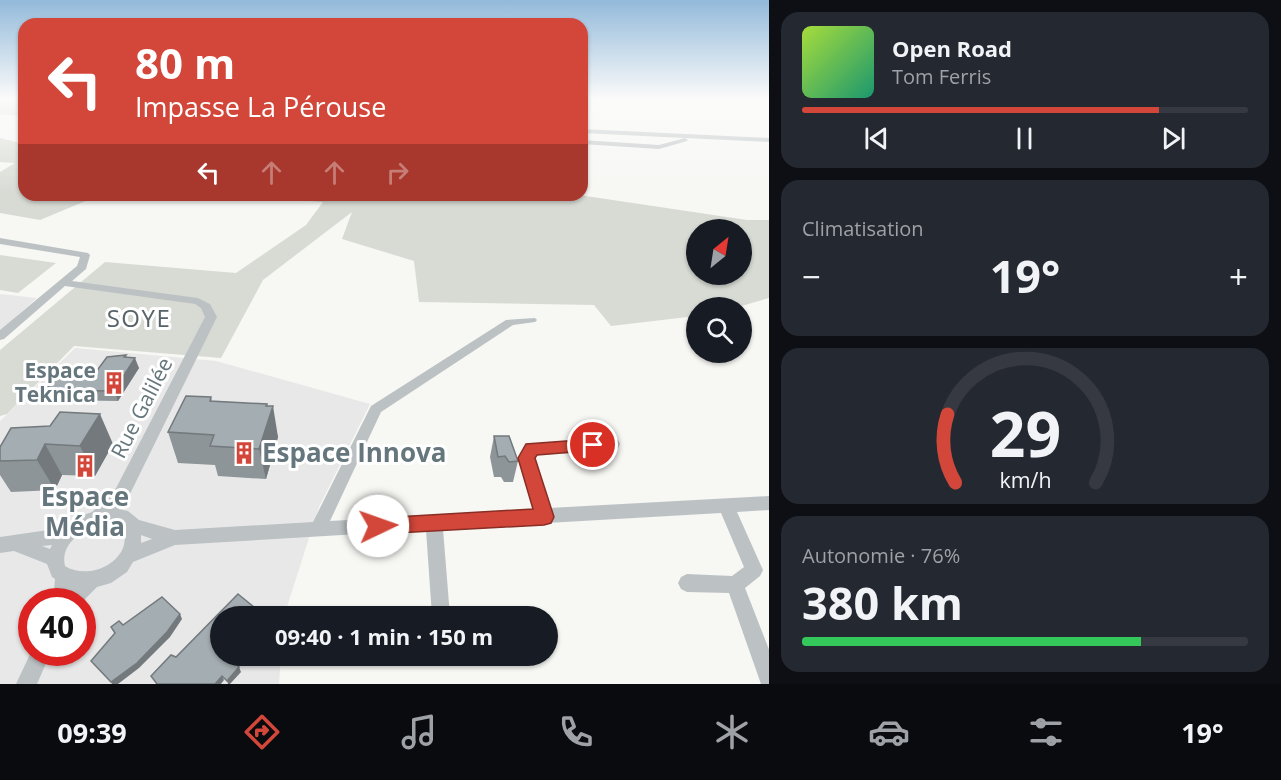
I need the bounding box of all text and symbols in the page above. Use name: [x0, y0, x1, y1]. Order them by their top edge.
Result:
text: Open Road: [892, 33, 1012, 63]
text: 80 m: [135, 34, 235, 91]
icon: left: [36, 42, 114, 120]
text: Tom Ferris: [892, 63, 991, 90]
text: Impasse La Pérouse: [135, 88, 386, 125]
icon: previous: [860, 122, 893, 155]
icon: pause: [1008, 122, 1041, 155]
icon: next: [1157, 122, 1190, 155]
icon: left: [192, 156, 225, 189]
icon: ahead: [255, 156, 288, 189]
icon: ahead: [318, 156, 351, 189]
icon: right: [381, 156, 414, 189]
text: Climatisation: [802, 215, 924, 242]
north arrow: [686, 219, 752, 285]
map controls: [686, 219, 752, 363]
text: 19°: [990, 245, 1060, 306]
text: −: [802, 254, 821, 299]
text: +: [1229, 254, 1248, 299]
button: search: [686, 297, 752, 363]
district label: SOYE: [107, 301, 171, 334]
street label: Rue Galilée: [104, 352, 178, 463]
place label: Espace Teknica: [15, 356, 96, 408]
building icon: Espace Teknica: [101, 370, 127, 396]
text: 29: [989, 390, 1061, 475]
pin: [567, 419, 618, 470]
icon: arrive: [576, 428, 609, 461]
place label: Espace Innova: [262, 434, 447, 470]
building icon: Espace Innova: [231, 440, 257, 466]
building icon: Espace Média: [72, 453, 98, 479]
text: km/h: [999, 465, 1051, 494]
place label: Espace Média: [41, 478, 129, 544]
position arrow: [346, 494, 410, 558]
text: Autonomie · 76%: [802, 542, 960, 569]
text: 380 km: [802, 572, 963, 633]
speed limit sign: 40: [18, 588, 96, 666]
text: 09:40 · 1 min · 150 m: [275, 621, 493, 651]
icon: directions: [241, 711, 283, 753]
icon: music: [398, 711, 440, 753]
icon: phone: [555, 711, 597, 753]
icon: climate: [711, 711, 753, 753]
icon: car: [868, 711, 910, 753]
icon: filters: [1025, 711, 1067, 753]
text: 09:39: [57, 714, 127, 751]
text: 19°: [1181, 714, 1224, 751]

